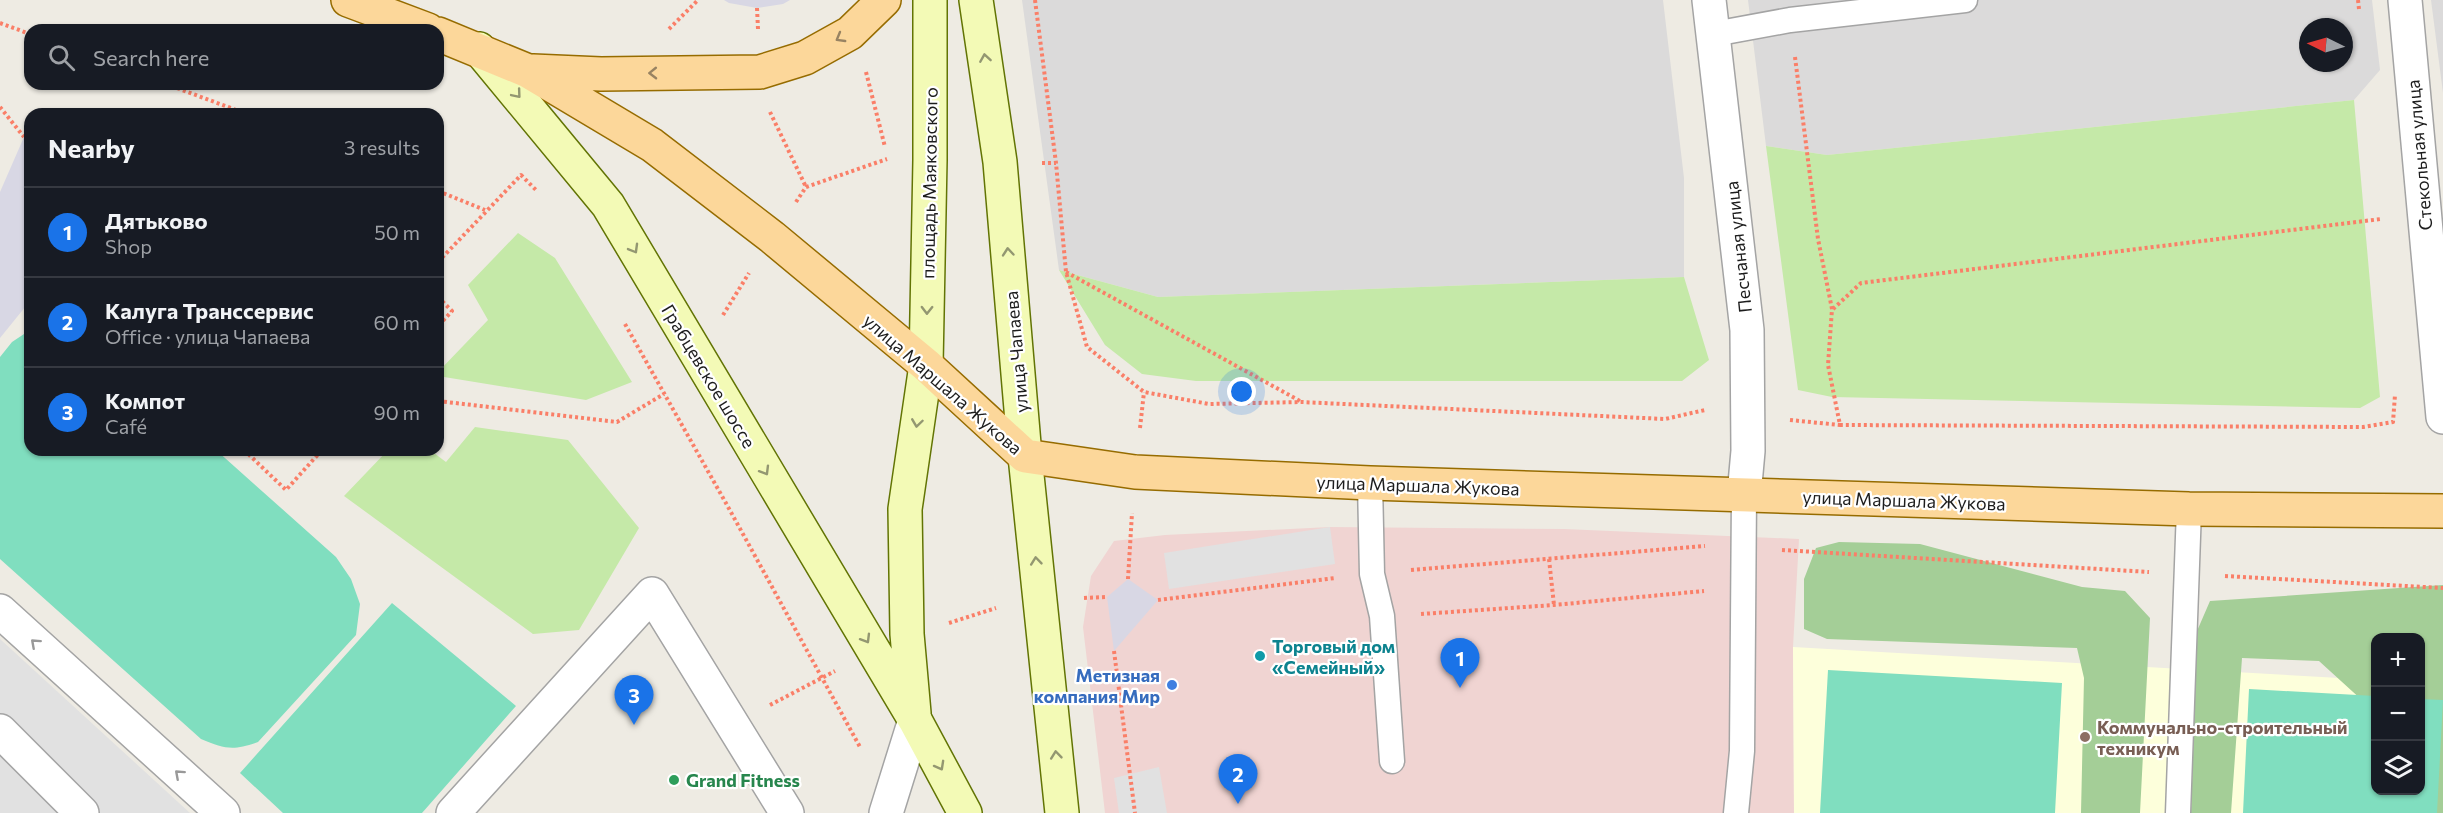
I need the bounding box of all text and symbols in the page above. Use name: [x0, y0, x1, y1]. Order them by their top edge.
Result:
north arrow: [2299, 18, 2353, 72]
search box: [24, 24, 444, 90]
one-way arrow: [836, 31, 846, 42]
icon: search: [45, 41, 78, 74]
text: Search here: [93, 44, 209, 71]
one-way arrow: [979, 54, 991, 63]
one-way arrow: [648, 67, 657, 79]
street label: Стекольная улица: [2401, 79, 2437, 231]
one-way arrow: [509, 87, 520, 98]
street label: площадь Маяковского: [916, 87, 942, 279]
text: Nearby: [48, 132, 135, 163]
text: 3 results: [344, 135, 420, 159]
street label: Песчаная улица: [1720, 180, 1756, 314]
text: Дятьково: [105, 207, 208, 234]
text: 1: [63, 220, 72, 244]
text: 50 m: [374, 220, 420, 244]
text: Shop: [105, 234, 152, 258]
one-way arrow: [627, 243, 638, 253]
one-way arrow: [1002, 247, 1015, 256]
street label: улица Чапаева: [1000, 290, 1032, 414]
text: Калуга Транссервис: [105, 297, 314, 324]
street label: Грабцевское шоссе: [657, 300, 761, 452]
one-way arrow: [921, 306, 933, 315]
street label: улица Маршала Жукова: [859, 309, 1027, 459]
text: 2: [62, 310, 73, 334]
text: 60 m: [374, 310, 420, 334]
text: Office · улица Чапаева: [105, 324, 310, 348]
your location: [1227, 377, 1256, 406]
text: Компот: [105, 387, 185, 414]
text: 3: [62, 400, 73, 424]
text: 90 m: [374, 400, 420, 424]
text: Café: [105, 414, 147, 438]
one-way arrow: [912, 419, 924, 428]
one-way arrow: [758, 465, 770, 475]
street label: улица Маршала Жукова: [1316, 470, 1520, 500]
street label: улица Маршала Жукова: [1802, 485, 2006, 515]
one-way arrow: [1030, 556, 1043, 565]
one-way arrow: [858, 633, 870, 643]
map controls: [2371, 633, 2425, 795]
button: +: [2371, 633, 2425, 687]
place label: Торговый дом «Семейный»: [1272, 635, 1395, 678]
pin: 1: [1440, 638, 1480, 688]
one-way arrow: [31, 639, 42, 650]
marker: Торговый дом «Семейный»: [1253, 649, 1267, 663]
place label: Метизная компания Мир: [1034, 664, 1160, 707]
pin: 3: [614, 676, 654, 725]
marker: Метизная компания Мир: [1165, 678, 1179, 692]
button: −: [2371, 687, 2425, 741]
place label: Коммунально-строительный техникум: [2097, 716, 2348, 759]
marker: Коммунально-строительный техникум: [2078, 730, 2092, 744]
button: layers: [2371, 741, 2425, 795]
one-way arrow: [1050, 750, 1062, 759]
pin: 2: [1218, 754, 1258, 804]
one-way arrow: [933, 760, 944, 771]
place label: Grand Fitness: [686, 769, 800, 791]
one-way arrow: [175, 770, 186, 781]
marker: Grand Fitness: [667, 773, 681, 787]

